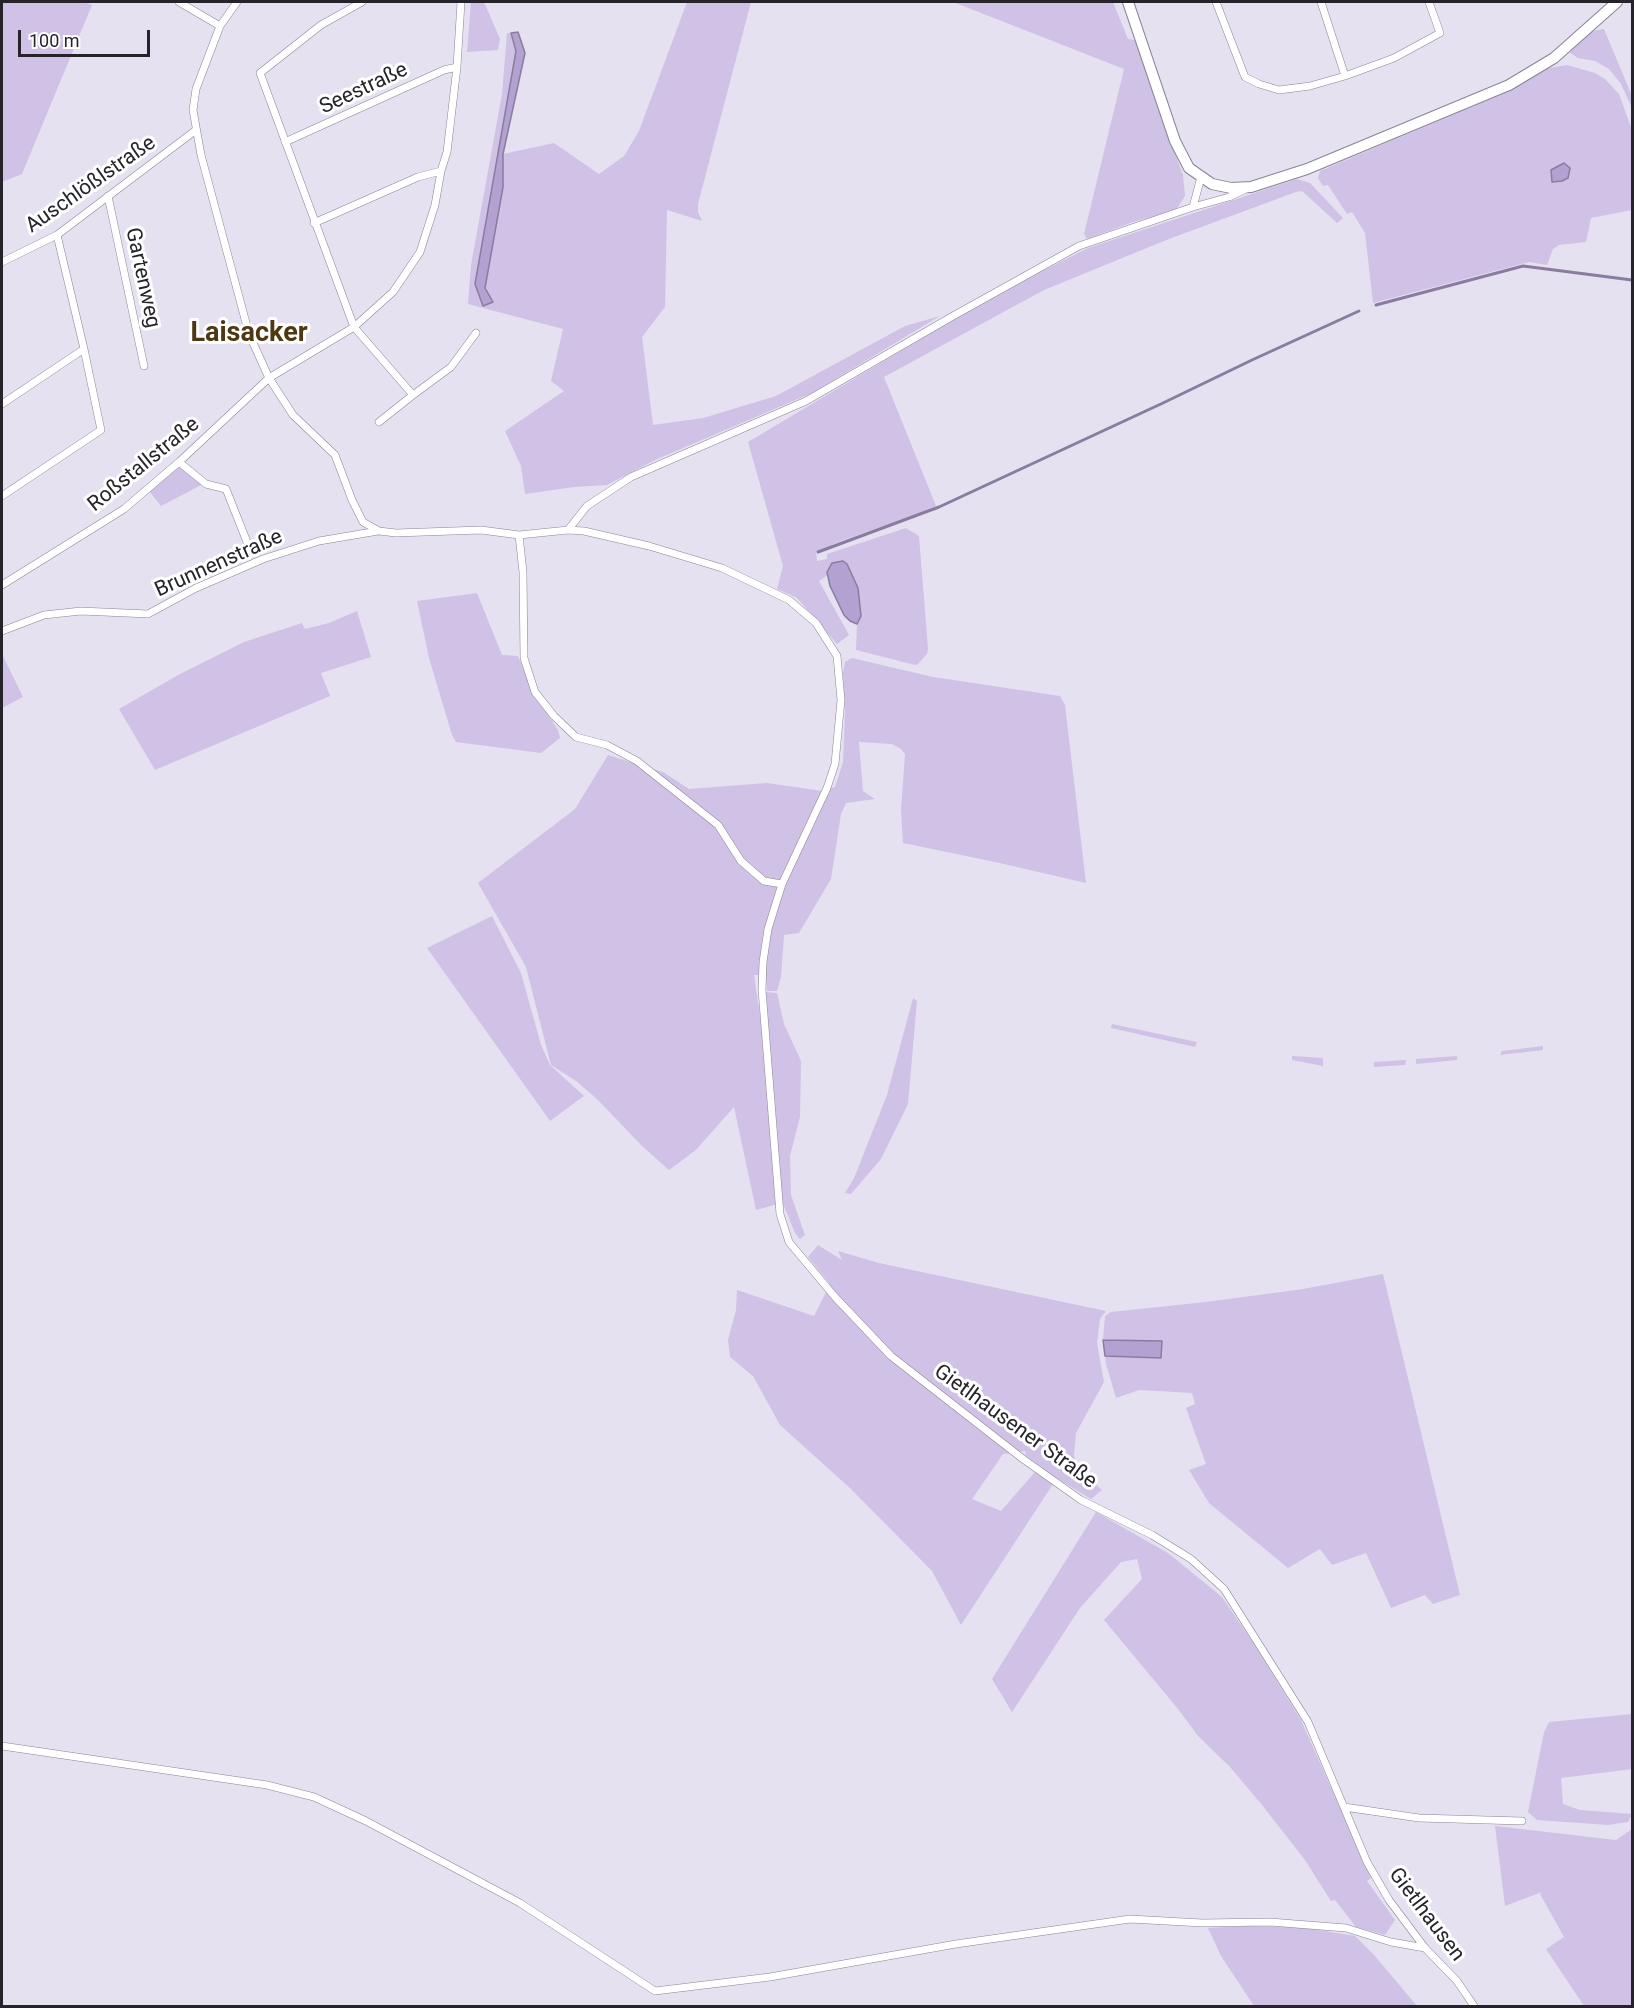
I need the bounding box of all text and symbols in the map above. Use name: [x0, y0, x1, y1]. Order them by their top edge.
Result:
scale bar: [21, 18, 153, 56]
text: 100 m: [29, 30, 80, 51]
street label: Seestraße: [316, 58, 412, 120]
street label: Auschlößlstraße: [21, 131, 161, 239]
street label: Gartenweg: [119, 226, 165, 330]
district label: Laisacker: [190, 318, 308, 350]
street label: Roßstallstraße: [83, 412, 205, 518]
street label: Brunnenstraße: [151, 525, 287, 603]
street label: Gietlhausener Straße: [929, 1359, 1101, 1495]
street label: Gietlhausen: [1383, 1863, 1469, 1967]

